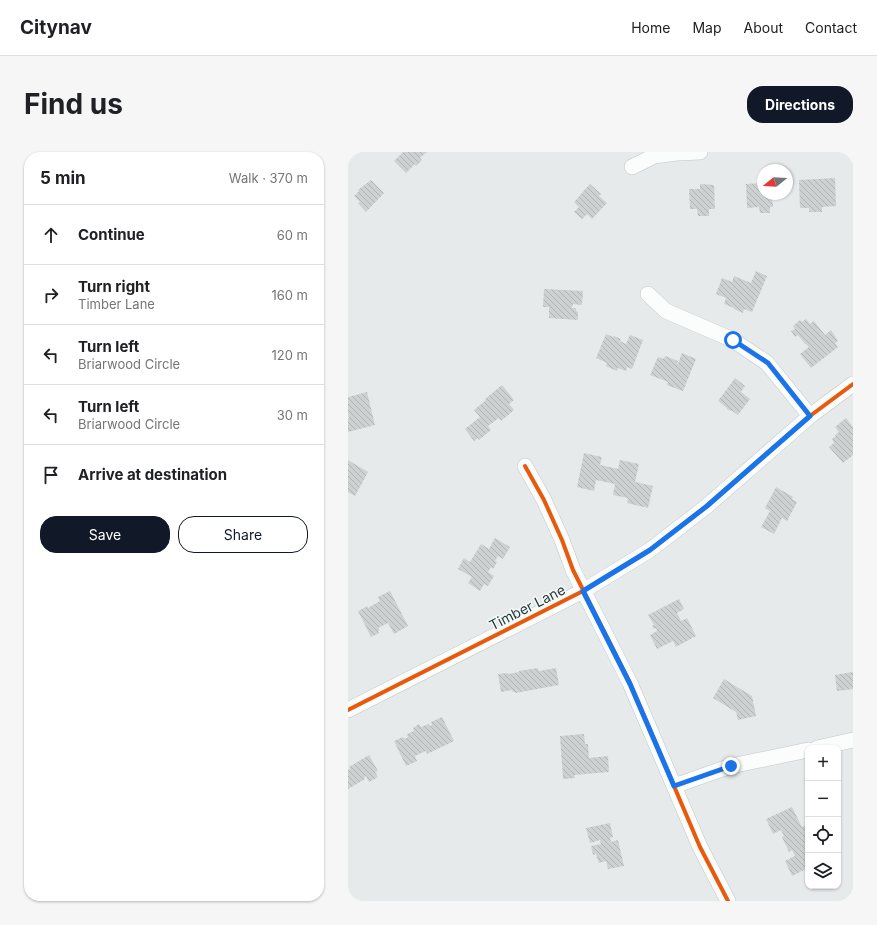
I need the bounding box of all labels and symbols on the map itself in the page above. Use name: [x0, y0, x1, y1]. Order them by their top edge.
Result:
north arrow: [757, 164, 793, 200]
route start: [724, 331, 742, 349]
street label: Timber Lane: [486, 581, 568, 633]
route end: [722, 757, 740, 775]

